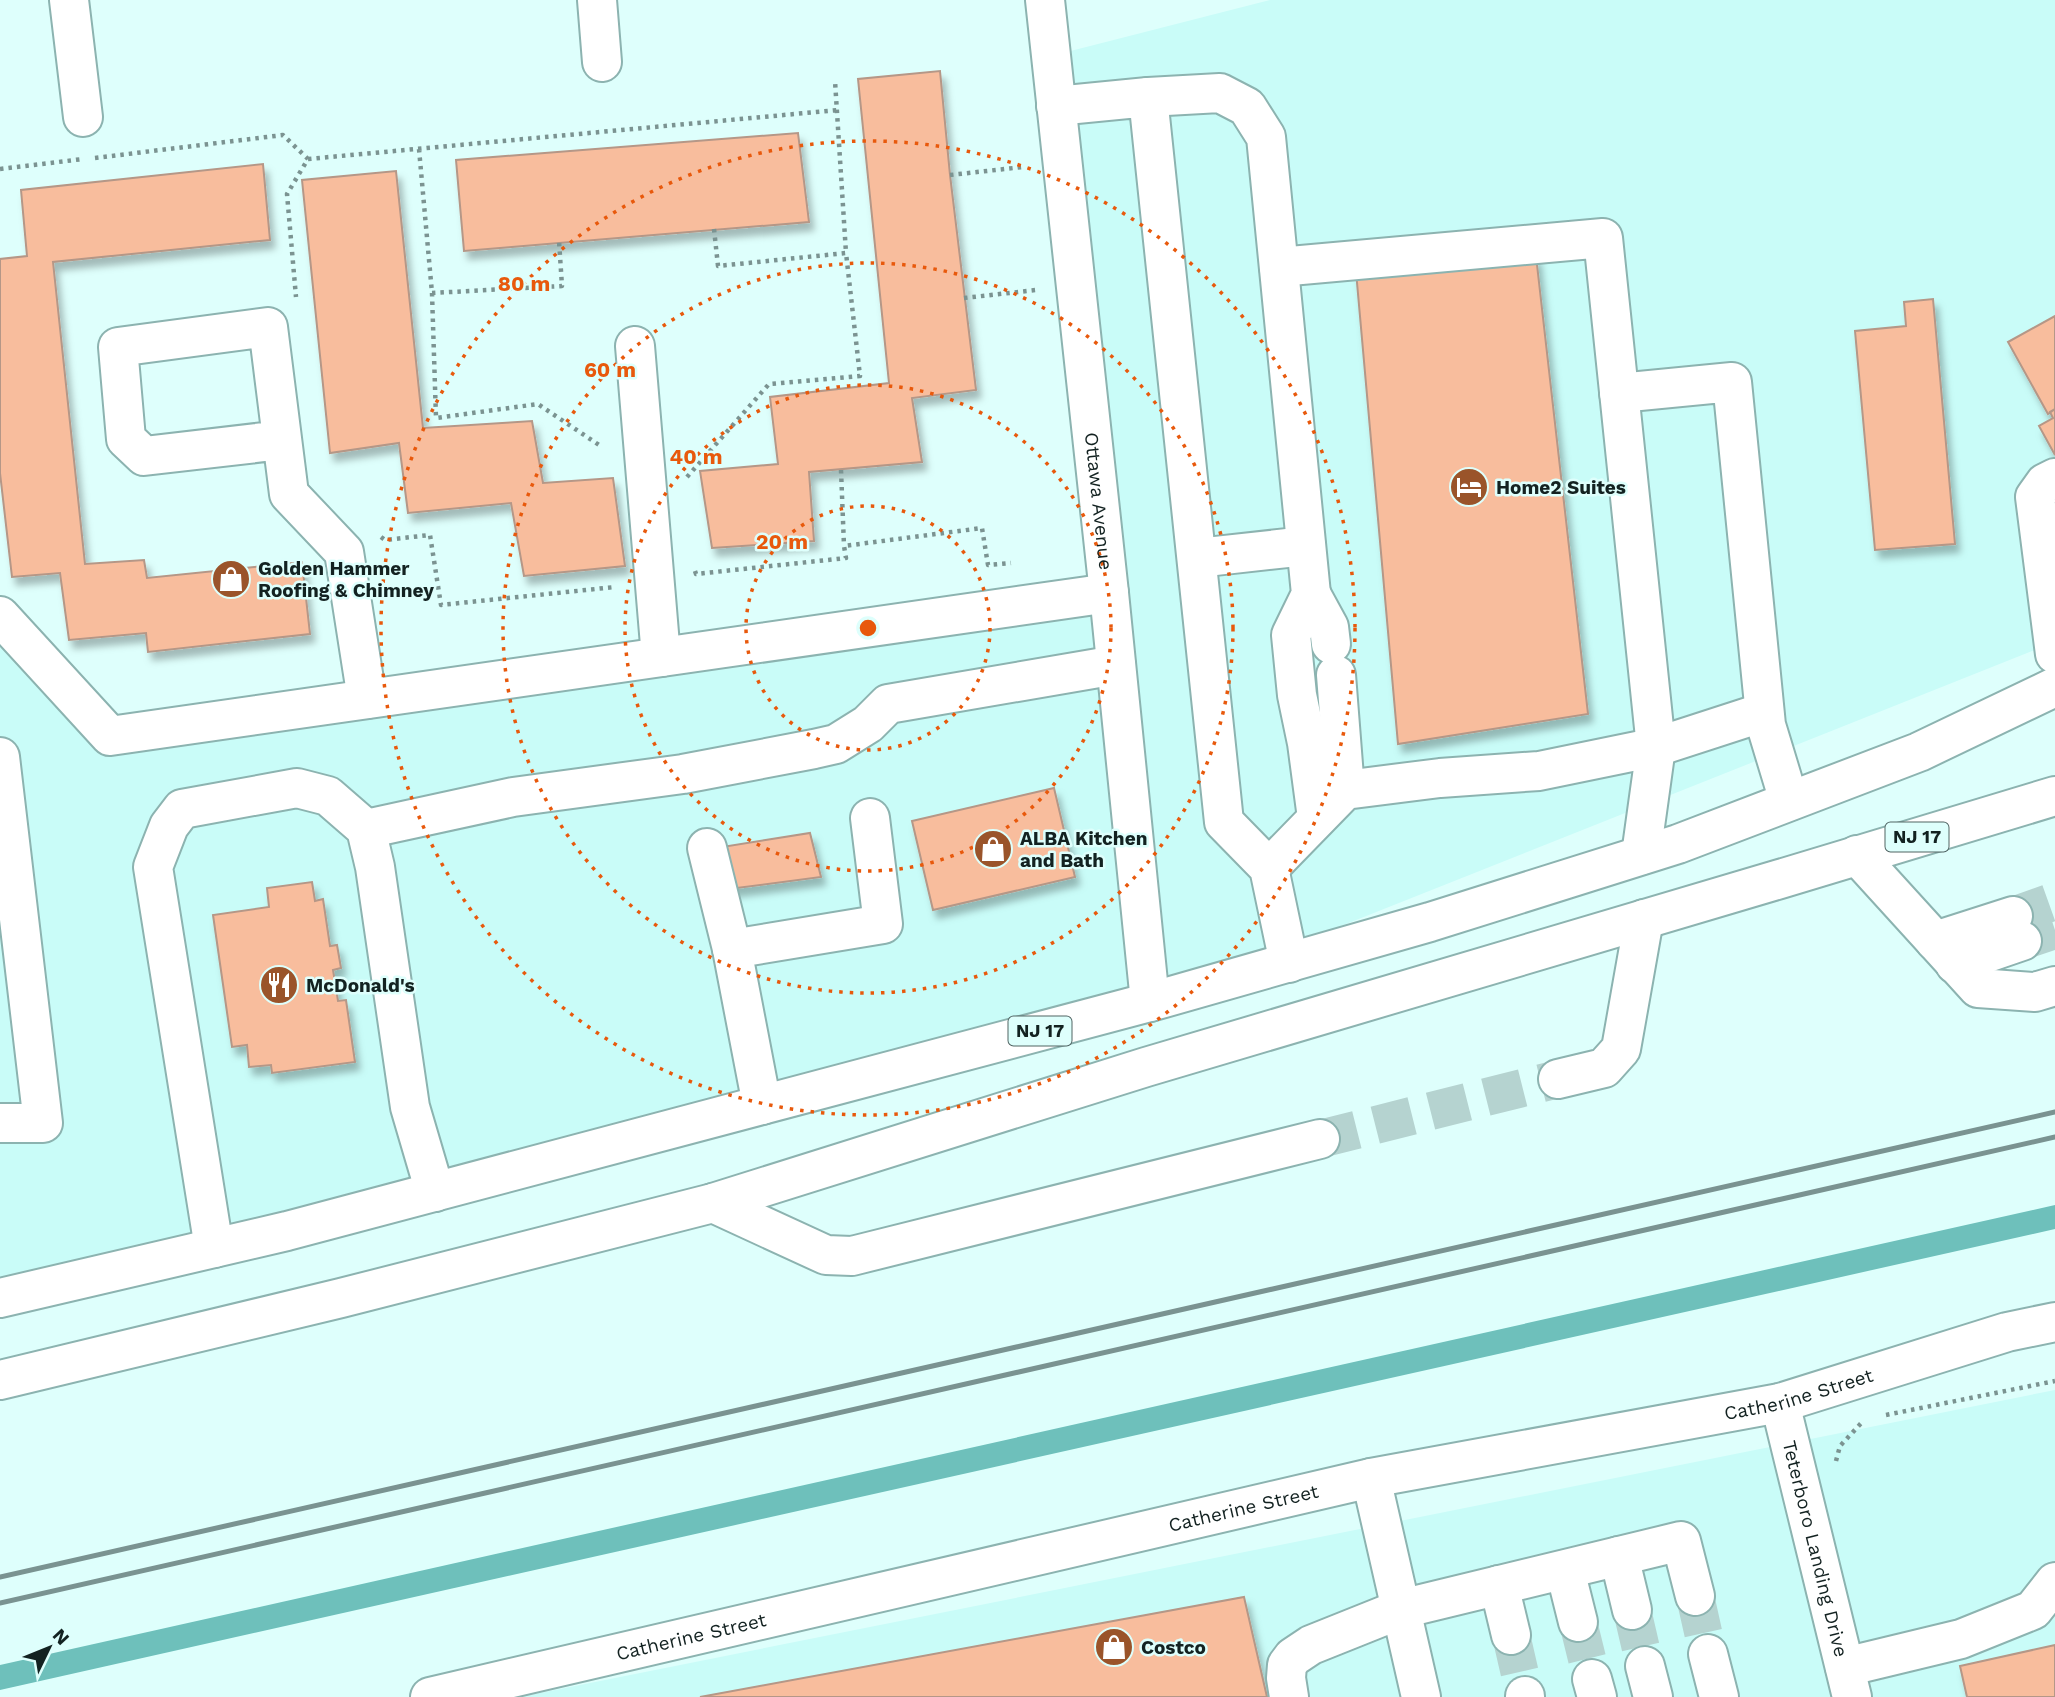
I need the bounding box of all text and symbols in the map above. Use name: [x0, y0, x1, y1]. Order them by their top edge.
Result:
text: 80 m: [498, 271, 550, 296]
text: 60 m: [584, 357, 636, 382]
street label: Ottawa Avenue: [1080, 431, 1117, 571]
text: 40 m: [670, 444, 722, 469]
hotel icon: Home2 Suites: [1448, 466, 1490, 508]
place label: Home2 Suites: [1496, 476, 1626, 499]
text: 20 m: [756, 529, 808, 554]
place label: Golden Hammer Roofing & Chimney: [258, 557, 434, 602]
shop icon: Golden Hammer Roofing & Chimney: [210, 558, 252, 600]
centre of rings: [856, 616, 880, 640]
road number: NJ 17: [1885, 822, 1948, 852]
place label: ALBA Kitchen and Bath: [1020, 827, 1147, 872]
shop icon: ALBA Kitchen and Bath: [972, 828, 1014, 870]
restaurant icon: McDonald's: [258, 964, 300, 1006]
place label: McDonald's: [306, 974, 415, 997]
road number: NJ 17: [1009, 1016, 1072, 1046]
street label: Catherine Street: [1722, 1364, 1876, 1425]
street label: Teterboro Landing Drive: [1778, 1438, 1853, 1659]
street label: Catherine Street: [1166, 1480, 1321, 1537]
street label: Catherine Street: [614, 1608, 768, 1665]
north arrow: [14, 1613, 84, 1683]
text: N: [48, 1624, 74, 1650]
shop icon: Costco: [1093, 1626, 1135, 1668]
place label: Costco: [1141, 1636, 1206, 1659]

